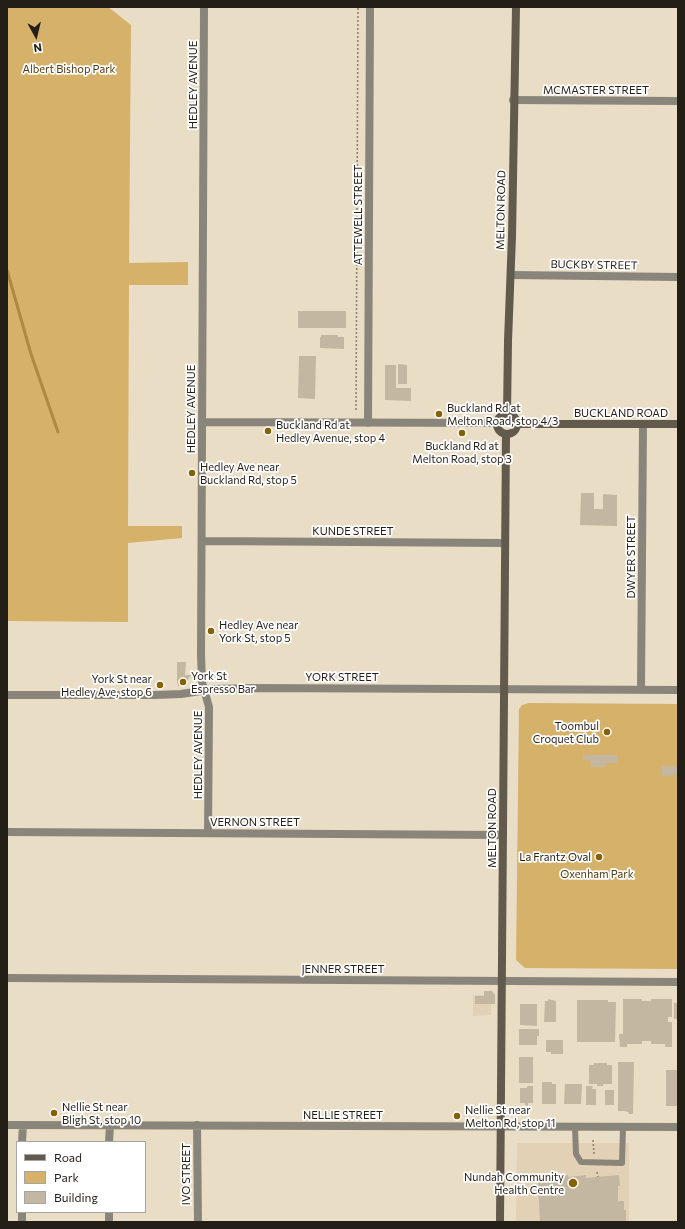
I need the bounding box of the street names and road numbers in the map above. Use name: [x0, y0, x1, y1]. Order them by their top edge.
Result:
street label: HEDLEY AVENUE: [186, 41, 200, 129]
street label: MCMASTER STREET: [543, 83, 649, 97]
street label: ATTEWELL STREET: [351, 165, 365, 265]
street label: MELTON ROAD: [494, 170, 508, 250]
street label: BUCKBY STREET: [550, 258, 638, 272]
street label: HEDLEY AVENUE: [184, 365, 198, 453]
street label: BUCKLAND ROAD: [574, 406, 668, 420]
street label: DWYER STREET: [624, 515, 638, 599]
street label: KUNDE STREET: [312, 524, 394, 538]
street label: YORK STREET: [305, 670, 379, 684]
street label: HEDLEY AVENUE: [191, 711, 205, 799]
street label: MELTON ROAD: [485, 788, 499, 868]
street label: VERNON STREET: [210, 815, 300, 829]
street label: JENNER STREET: [301, 962, 385, 976]
street label: NELLIE STREET: [303, 1108, 383, 1122]
street label: IVO STREET: [179, 1143, 193, 1205]

